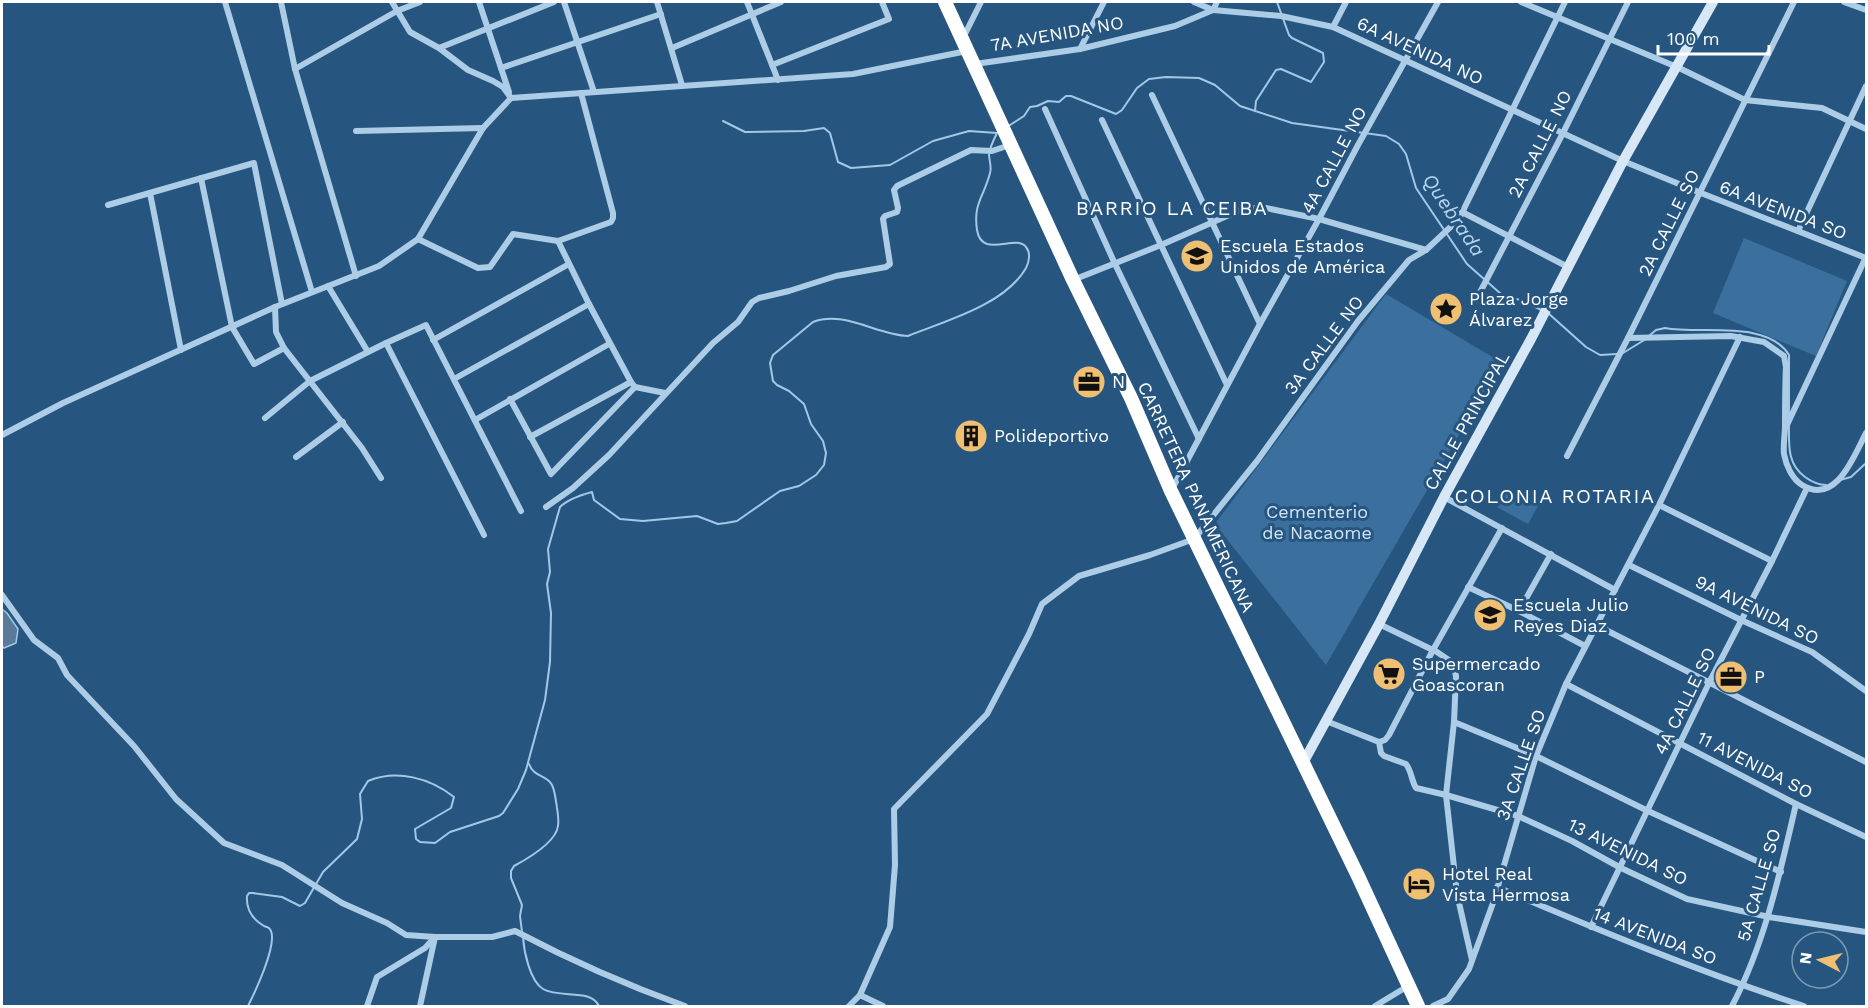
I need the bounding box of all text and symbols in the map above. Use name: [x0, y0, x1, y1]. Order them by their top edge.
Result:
street label: 7A AVENIDA NO: [989, 11, 1125, 56]
street label: 6A AVENIDA NO: [1354, 12, 1487, 89]
scale bar: [1658, 18, 1769, 56]
text: 100 m: [1667, 28, 1720, 49]
street label: 2A CALLE NO: [1503, 86, 1576, 201]
street label: 4A CALLE NO: [1297, 103, 1371, 217]
street label: 2A CALLE SO: [1634, 166, 1703, 280]
water label: Quebrada: [1417, 169, 1491, 261]
street label: 6A AVENIDA SO: [1716, 176, 1850, 244]
district label: BARRIO LA CEIBA: [1076, 196, 1268, 220]
place label: Escuela Estados Unidos de América: [1220, 235, 1385, 277]
school or university icon: Escuela Estados Unidos de América: [1179, 238, 1215, 274]
place label: Plaza Jorge Álvarez: [1469, 288, 1568, 330]
street label: 3A CALLE NO: [1280, 291, 1367, 398]
place icon: Plaza Jorge Álvarez: [1428, 291, 1464, 327]
street label: CALLE PRINCIPAL: [1420, 348, 1514, 494]
office icon: N: [1071, 364, 1107, 400]
place label: N: [1112, 371, 1125, 392]
street label: CARRETERA PANAMERICANA: [1134, 378, 1259, 615]
building icon: Polideportivo: [953, 418, 989, 454]
place label: Polideportivo: [994, 425, 1109, 446]
district label: COLONIA ROTARIA: [1454, 484, 1656, 508]
park label: Cementerio de Nacaome: [1262, 501, 1372, 543]
street label: 9A AVENIDA SO: [1692, 571, 1822, 649]
place label: Escuela Julio Reyes Diaz: [1513, 594, 1629, 636]
school or university icon: Escuela Julio Reyes Diaz: [1472, 597, 1508, 633]
street label: 4A CALLE SO: [1650, 644, 1720, 758]
place label: Supermercado Goascoran: [1412, 653, 1541, 695]
supermarket icon: Supermercado Goascoran: [1371, 656, 1407, 692]
office icon: P: [1713, 659, 1749, 695]
place label: P: [1754, 666, 1765, 687]
street label: 3A CALLE SO: [1492, 706, 1549, 823]
street label: 11 AVENIDA SO: [1694, 726, 1816, 803]
street label: 13 AVENIDA SO: [1565, 814, 1691, 890]
street label: 5A CALLE SO: [1732, 826, 1785, 944]
place label: Hotel Real Vista Hermosa: [1442, 863, 1570, 905]
hotel icon: Hotel Real Vista Hermosa: [1401, 866, 1437, 902]
street label: 14 AVENIDA SO: [1590, 902, 1720, 969]
north arrow: [1790, 930, 1850, 990]
text: N: [1795, 951, 1816, 965]

